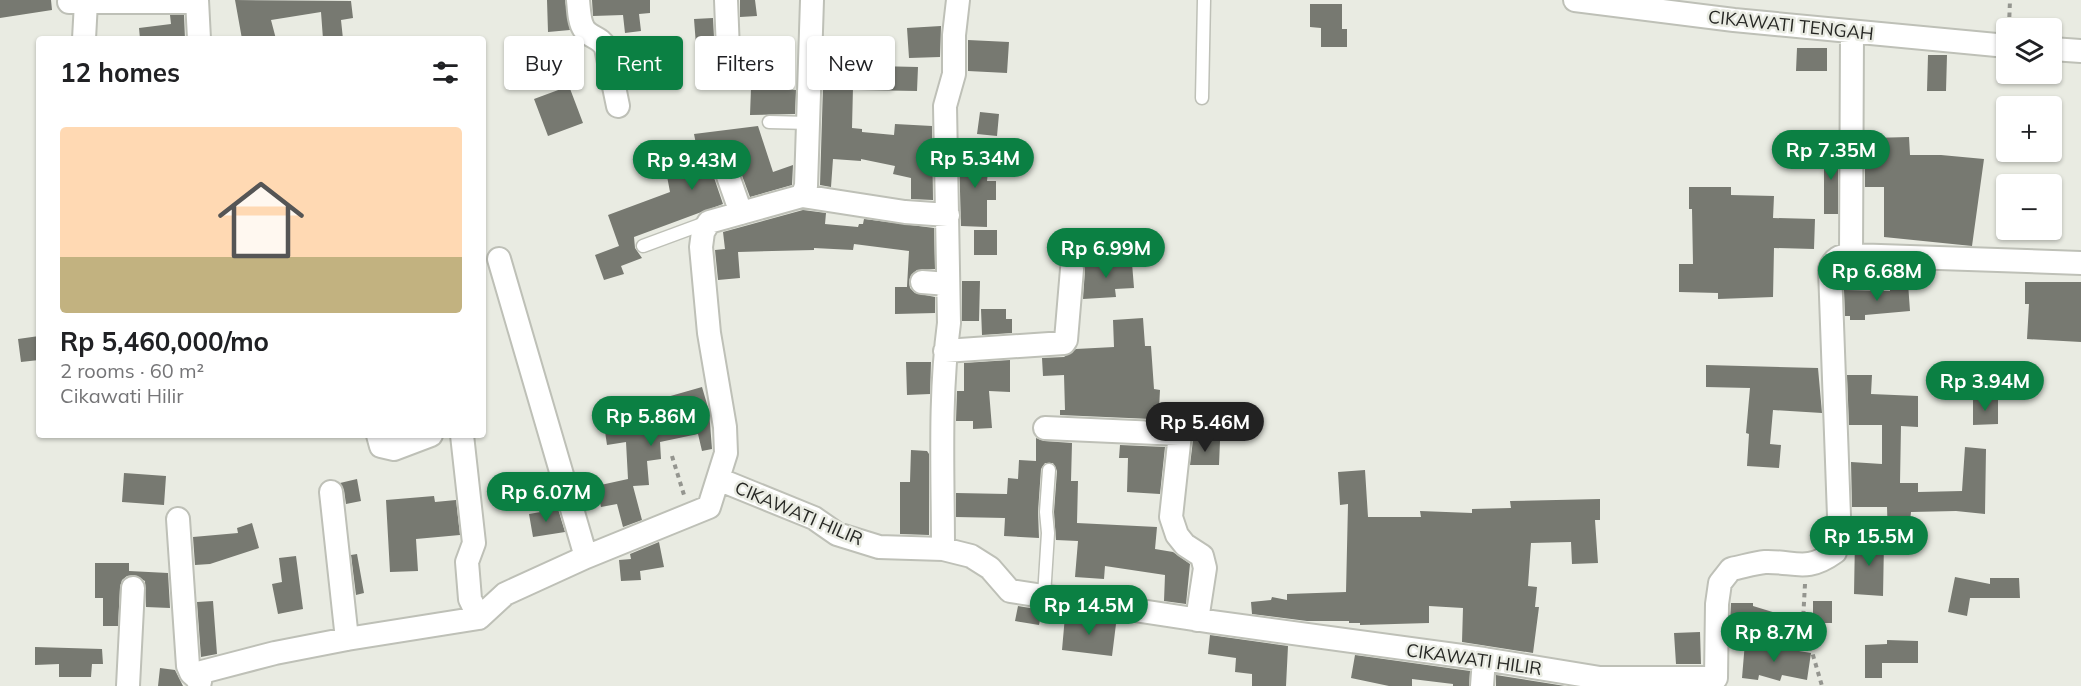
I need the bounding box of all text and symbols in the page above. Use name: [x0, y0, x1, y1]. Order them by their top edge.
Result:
street label: CIKAWATI TENGAH: [1707, 5, 1875, 45]
map controls: [1996, 18, 2062, 240]
button: layers: [1996, 18, 2062, 84]
chip: Buy: [504, 36, 584, 90]
chip: Rent: [596, 36, 683, 90]
chip: Filters: [695, 36, 795, 90]
chip: New: [807, 36, 895, 90]
text: 12 homes: [60, 56, 180, 89]
icon: filters: [429, 56, 462, 89]
button: +: [1996, 96, 2062, 162]
pin: Rp 7.35M: [1769, 130, 1893, 181]
text: Rp 7.35M: [1786, 137, 1876, 162]
pin: Rp 5.34M: [913, 138, 1037, 189]
pin: Rp 9.43M: [630, 140, 754, 191]
text: Rp 5.34M: [930, 145, 1020, 170]
text: Rp 9.43M: [647, 147, 737, 172]
icon: home: [207, 166, 315, 274]
button: −: [1996, 174, 2062, 240]
pin: Rp 6.99M: [1044, 228, 1168, 279]
text: Rp 6.99M: [1061, 235, 1151, 260]
pin: Rp 6.68M: [1815, 251, 1939, 302]
text: Rp 6.68M: [1832, 258, 1922, 283]
text: Rp 5,460,000/mo: [60, 325, 269, 358]
text: 2 rooms · 60 m²: [60, 358, 204, 383]
pin: Rp 3.94M: [1923, 361, 2047, 412]
text: Rp 3.94M: [1940, 368, 2030, 393]
text: Cikawati Hilir: [60, 383, 184, 408]
pin: Rp 5.86M: [589, 396, 713, 447]
pin: Rp 5.46M: [1143, 402, 1267, 453]
text: Rp 5.86M: [606, 403, 696, 428]
text: Rp 5.46M: [1160, 409, 1250, 434]
pin: Rp 6.07M: [484, 472, 608, 523]
street label: CIKAWATI HILIR: [732, 476, 866, 550]
text: Rp 6.07M: [501, 479, 591, 504]
pin: Rp 15.5M: [1807, 516, 1931, 567]
text: Rp 15.5M: [1824, 523, 1914, 548]
pin: Rp 14.5M: [1027, 585, 1151, 636]
text: Rp 14.5M: [1044, 592, 1134, 617]
pin: Rp 8.7M: [1719, 612, 1829, 663]
text: Rp 8.7M: [1735, 619, 1813, 644]
street label: CIKAWATI HILIR: [1405, 638, 1543, 680]

